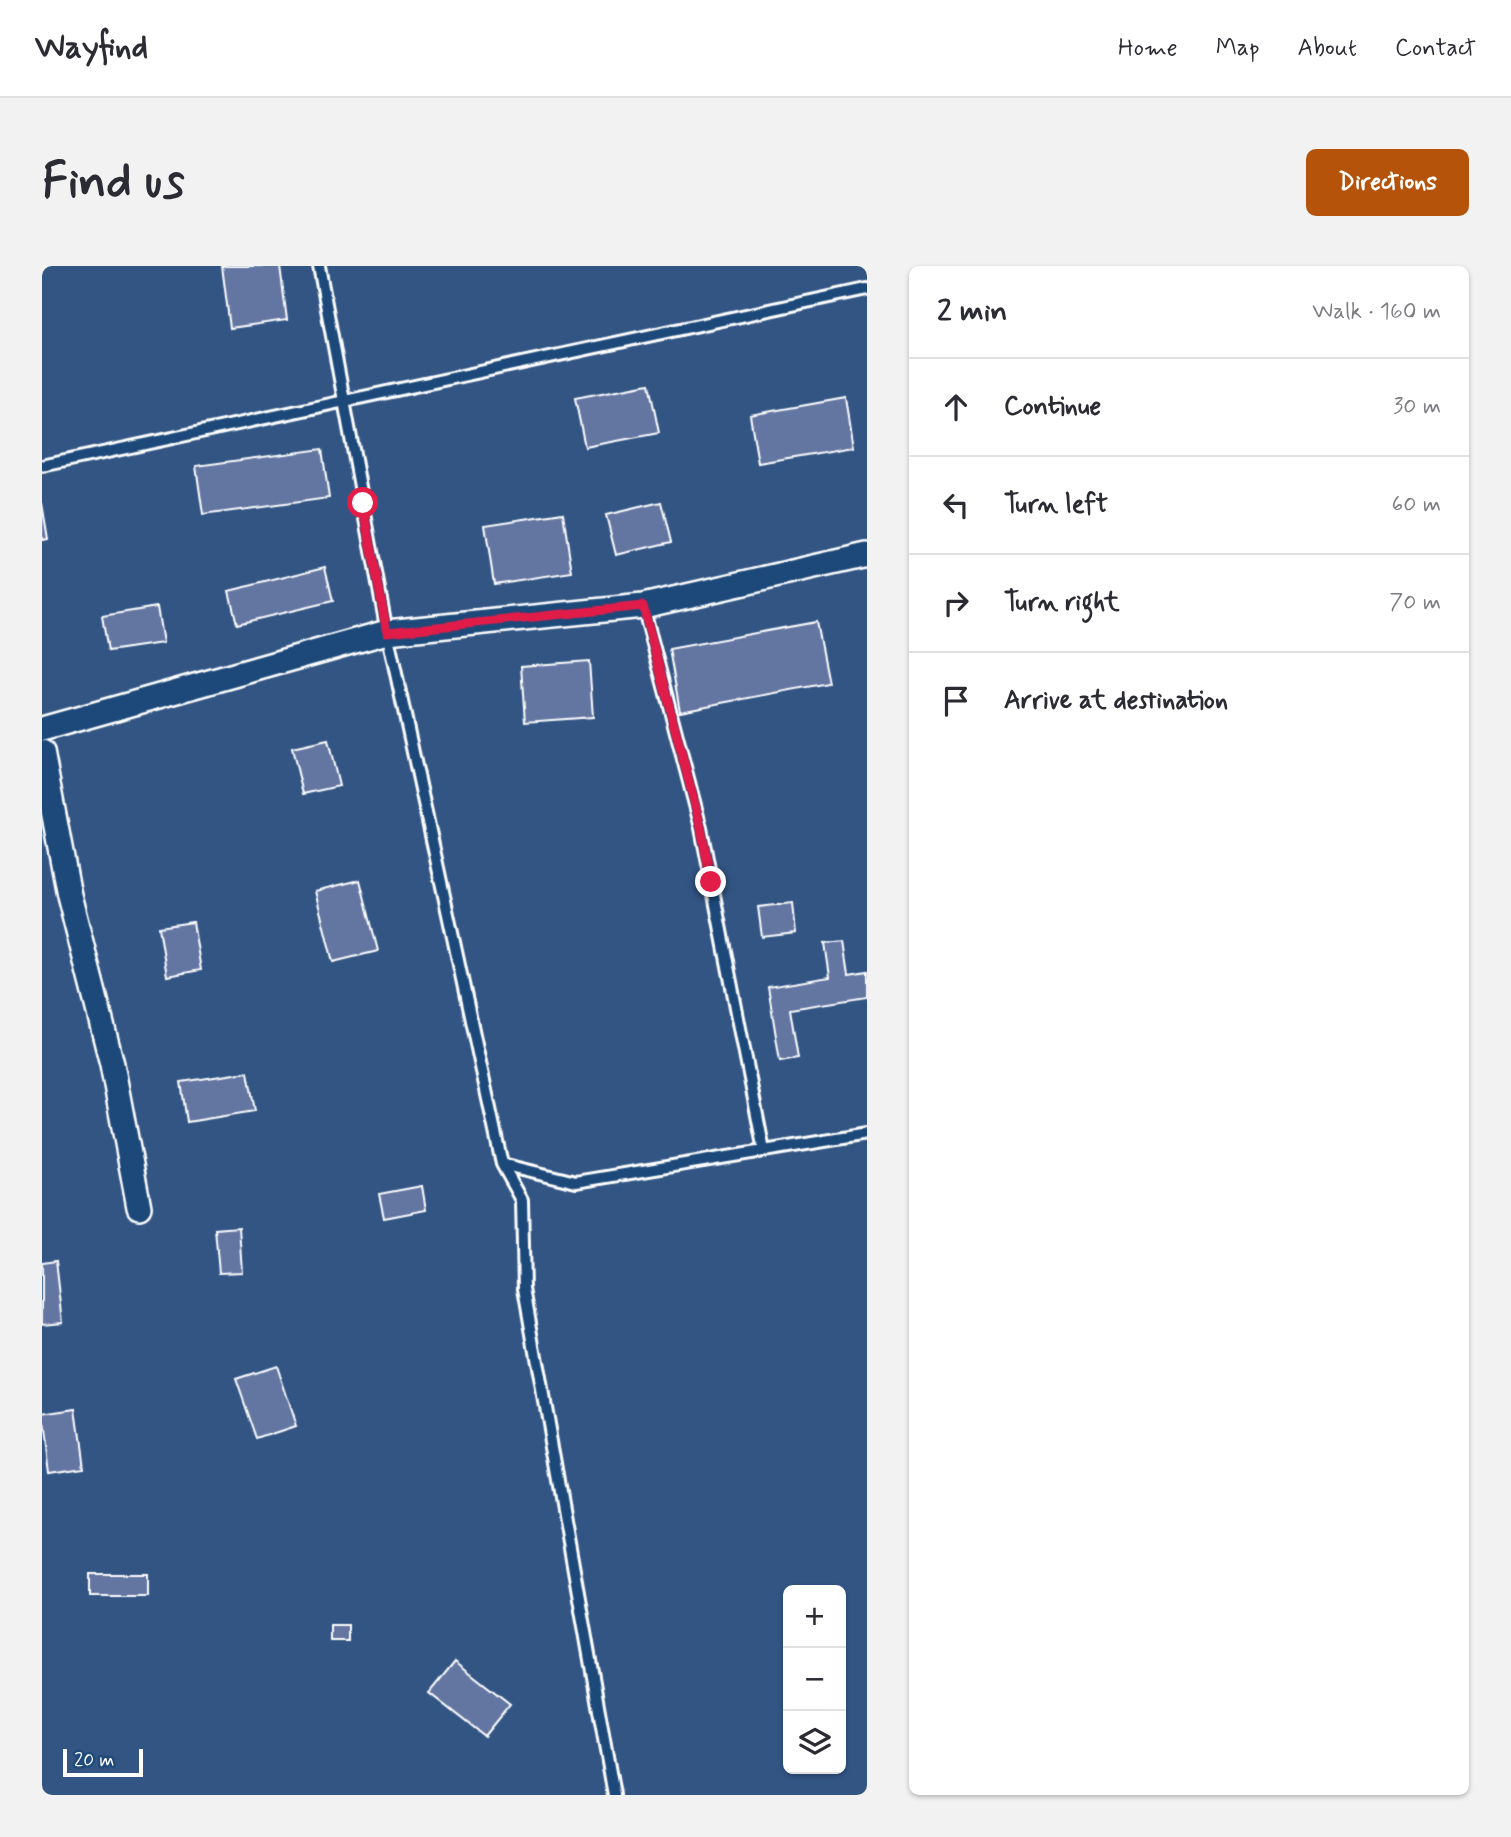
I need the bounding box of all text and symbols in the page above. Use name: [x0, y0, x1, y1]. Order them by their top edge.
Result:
text: Wayfind: [35, 26, 148, 70]
text: Home: [1118, 33, 1178, 64]
text: Map: [1216, 33, 1260, 64]
text: About: [1298, 33, 1357, 64]
text: Contact: [1395, 33, 1476, 64]
button: Directions: [1306, 149, 1469, 216]
text: Find us: [42, 150, 185, 215]
text: 2 min: [937, 292, 1007, 331]
text: Walk · 160 m: [1312, 297, 1441, 327]
icon: ahead: [937, 388, 975, 426]
text: Continue: [1004, 390, 1101, 424]
text: 30 m: [1393, 392, 1441, 422]
icon: left: [937, 486, 975, 524]
route start: [347, 487, 378, 518]
text: Turn left: [1004, 488, 1108, 522]
text: 60 m: [1392, 490, 1441, 520]
icon: right: [937, 584, 975, 622]
text: Turn right: [1004, 586, 1120, 620]
text: 70 m: [1389, 588, 1441, 618]
icon: arrive: [937, 682, 975, 720]
text: Arrive at destination: [1004, 684, 1228, 718]
route end: [695, 866, 726, 897]
map controls: [783, 1585, 846, 1774]
button: +: [783, 1585, 846, 1648]
button: −: [783, 1648, 846, 1711]
button: layers: [783, 1711, 846, 1774]
scale bar: [63, 1746, 144, 1778]
text: 20 m: [74, 1748, 114, 1773]

